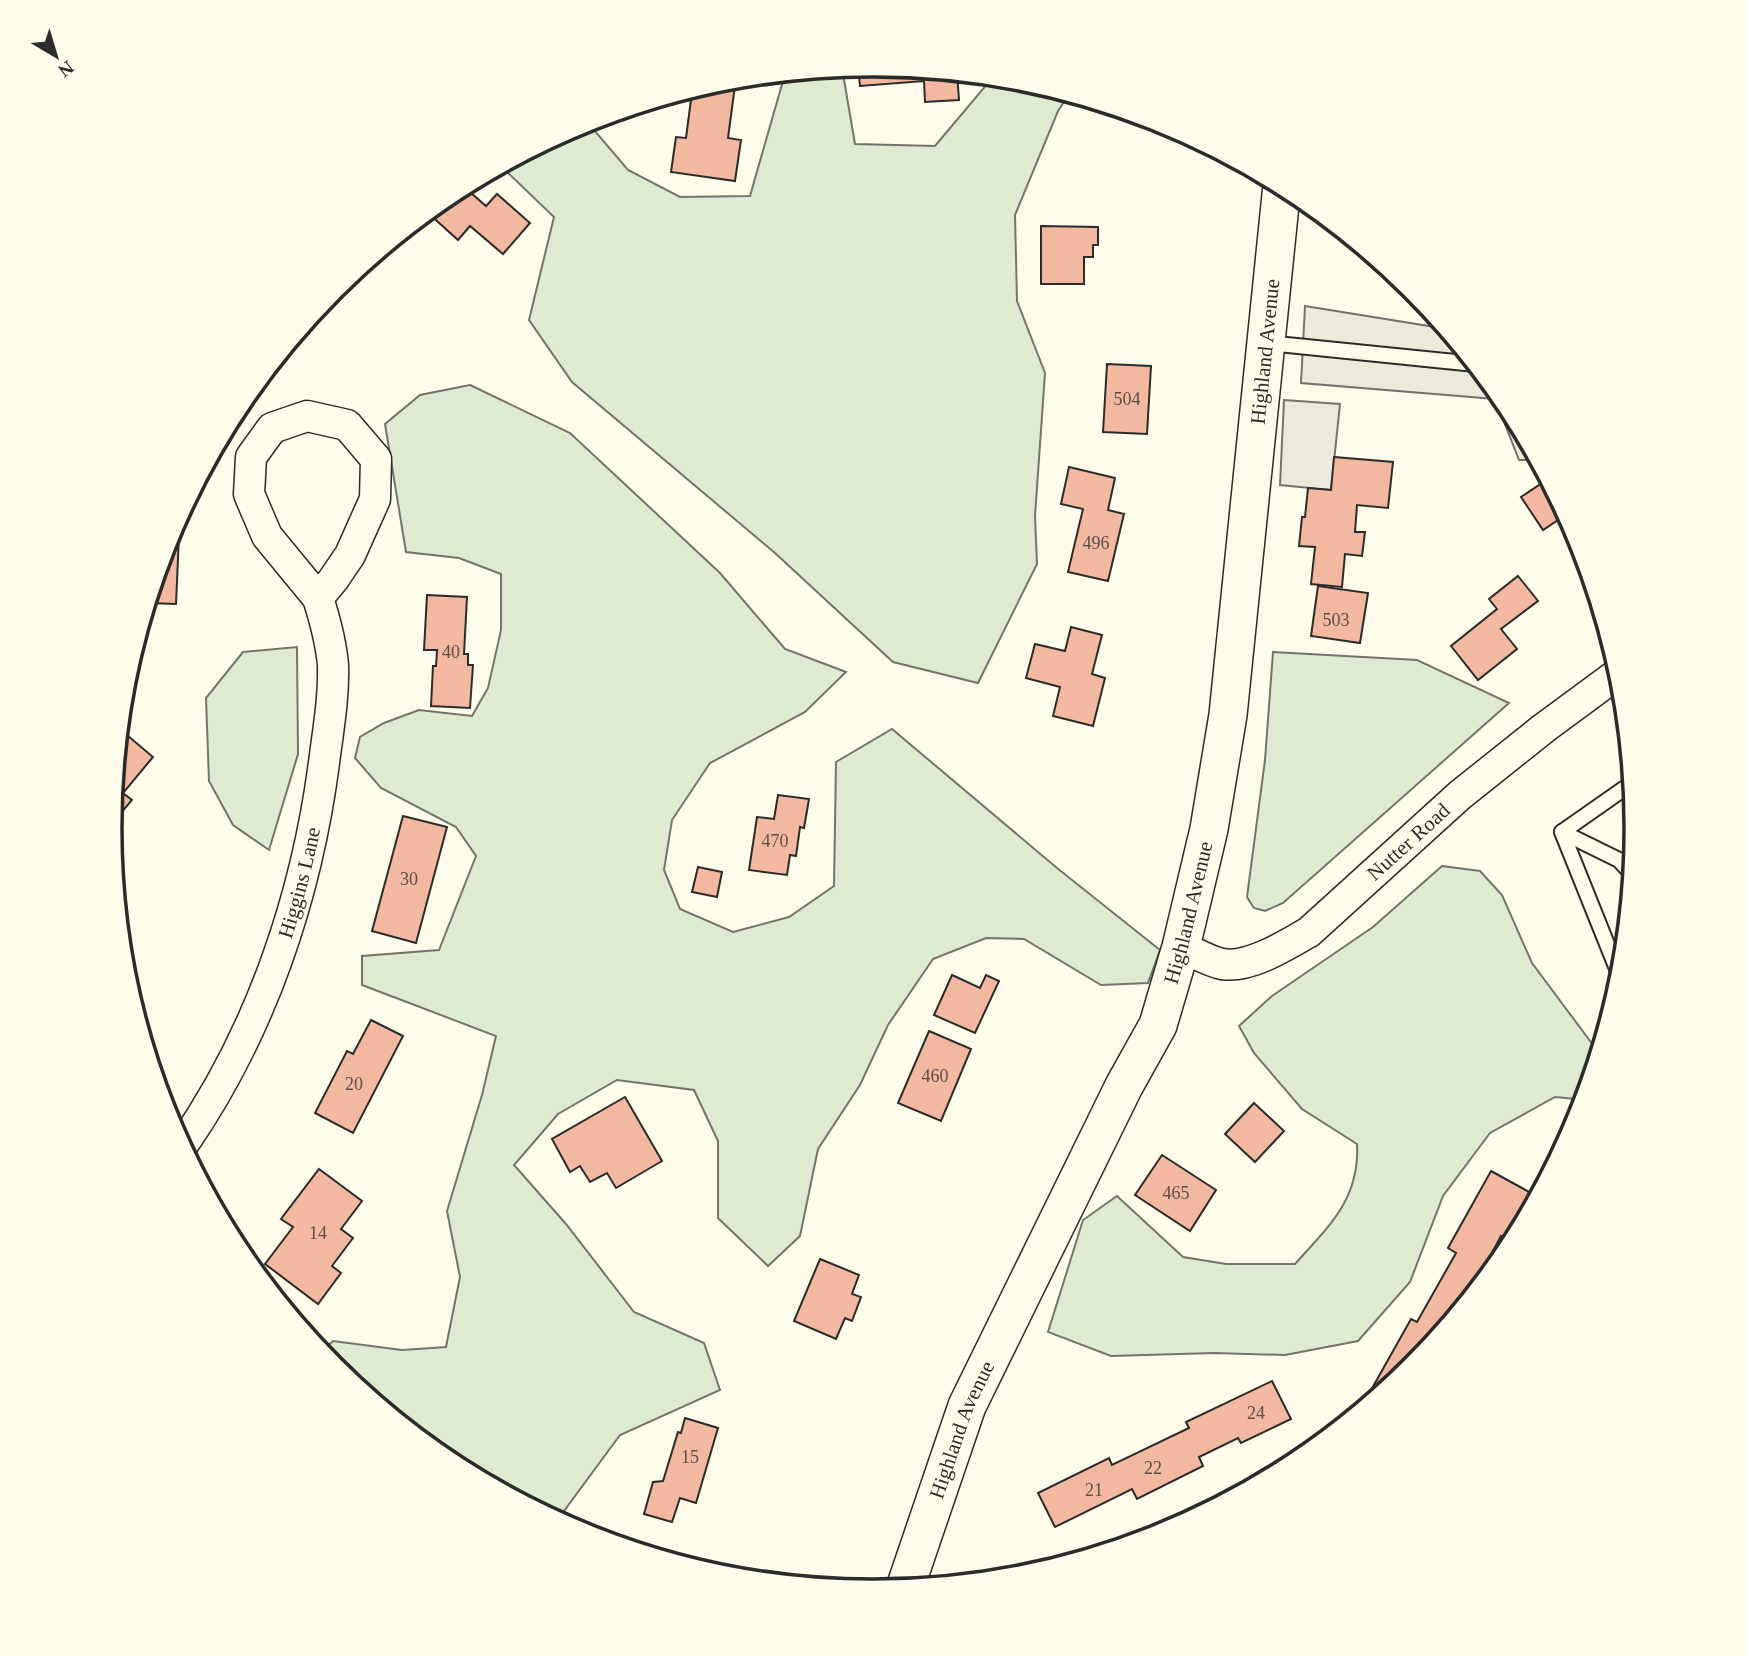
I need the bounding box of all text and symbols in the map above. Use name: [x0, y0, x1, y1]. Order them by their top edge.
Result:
north arrow: [21, 21, 91, 91]
text: N: [54, 57, 78, 82]
street label: Highland Avenue: [1246, 278, 1284, 425]
house number: 504: [1114, 389, 1141, 409]
house number: 496: [1083, 533, 1110, 553]
house number: 503: [1323, 610, 1350, 630]
house number: 40: [442, 642, 460, 662]
street label: Nutter Road: [1362, 798, 1455, 885]
street label: Higgins Lane: [273, 825, 325, 941]
house number: 470: [762, 831, 789, 851]
street label: Highland Avenue: [1159, 839, 1218, 987]
house number: 30: [400, 869, 418, 889]
house number: 460: [922, 1066, 949, 1086]
house number: 20: [345, 1074, 363, 1094]
house number: 465: [1163, 1183, 1190, 1203]
house number: 14: [309, 1223, 327, 1243]
street label: Highland Avenue: [924, 1357, 999, 1502]
house number: 24: [1247, 1403, 1265, 1423]
house number: 15: [681, 1447, 699, 1467]
house number: 22: [1144, 1458, 1162, 1478]
house number: 21: [1085, 1480, 1103, 1500]

